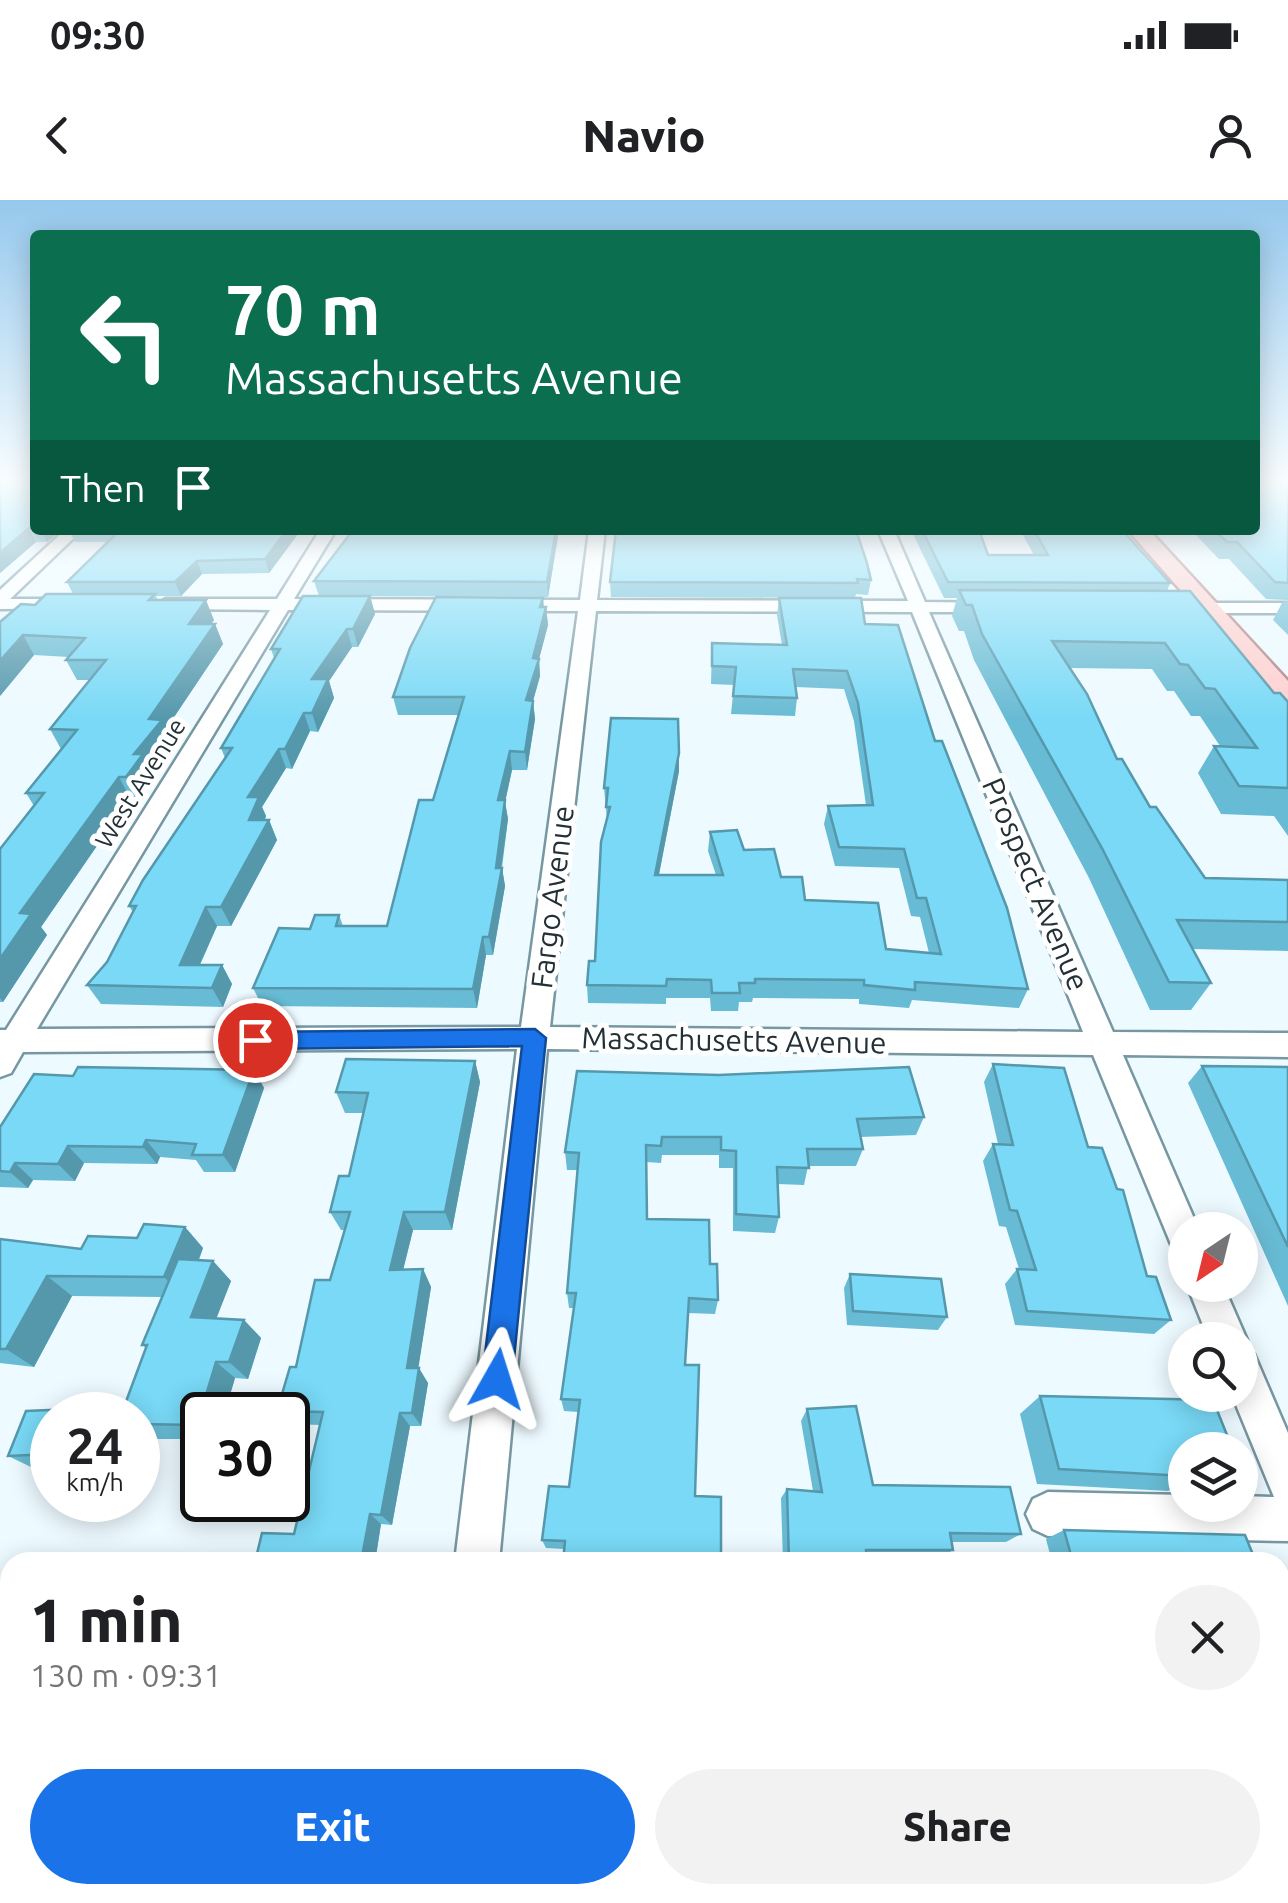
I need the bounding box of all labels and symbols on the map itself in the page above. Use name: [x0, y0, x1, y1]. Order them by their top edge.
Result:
street label: West Avenue: [89, 713, 191, 853]
street label: Prospect Avenue: [976, 773, 1096, 995]
street label: Fargo Avenue: [524, 804, 580, 990]
pin: [213, 998, 298, 1083]
street label: Massachusetts Avenue: [581, 1020, 887, 1060]
north arrow: [1168, 1212, 1258, 1302]
position arrow: [445, 1327, 549, 1431]
speed limit sign: 30: [180, 1392, 310, 1522]

